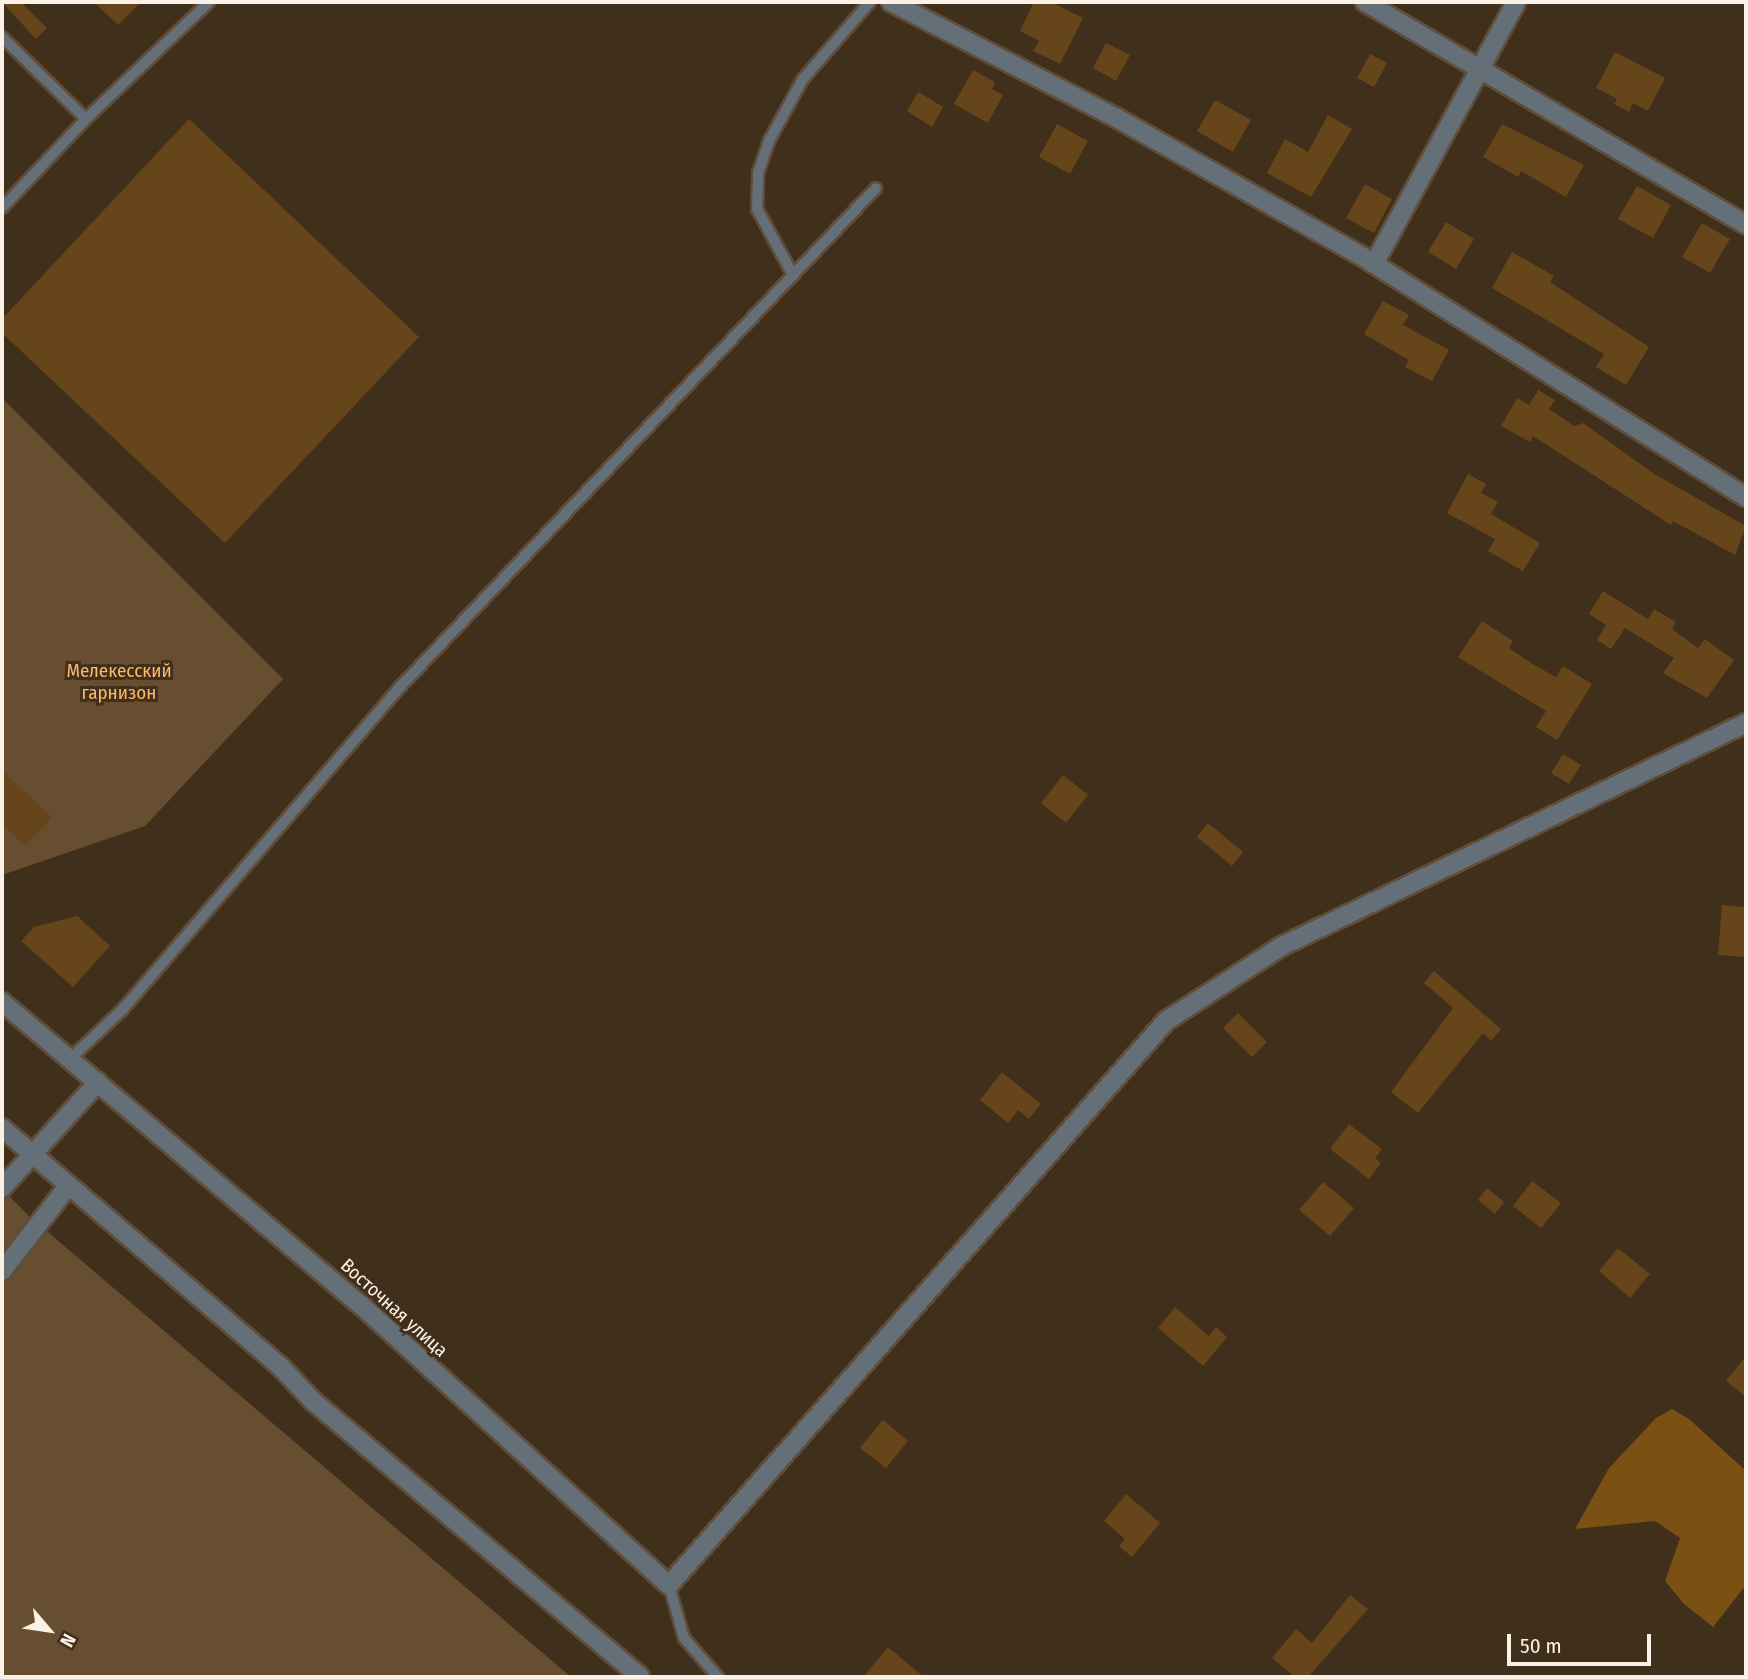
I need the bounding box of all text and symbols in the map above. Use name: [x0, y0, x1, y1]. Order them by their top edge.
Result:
park label: Мелекесский гарнизон: [66, 660, 172, 704]
street label: Восточная улица: [336, 1254, 452, 1362]
north arrow: [14, 1595, 84, 1665]
scale bar: [1510, 1620, 1654, 1664]
text: N: [55, 1630, 81, 1651]
text: 50 m: [1520, 1633, 1562, 1659]

